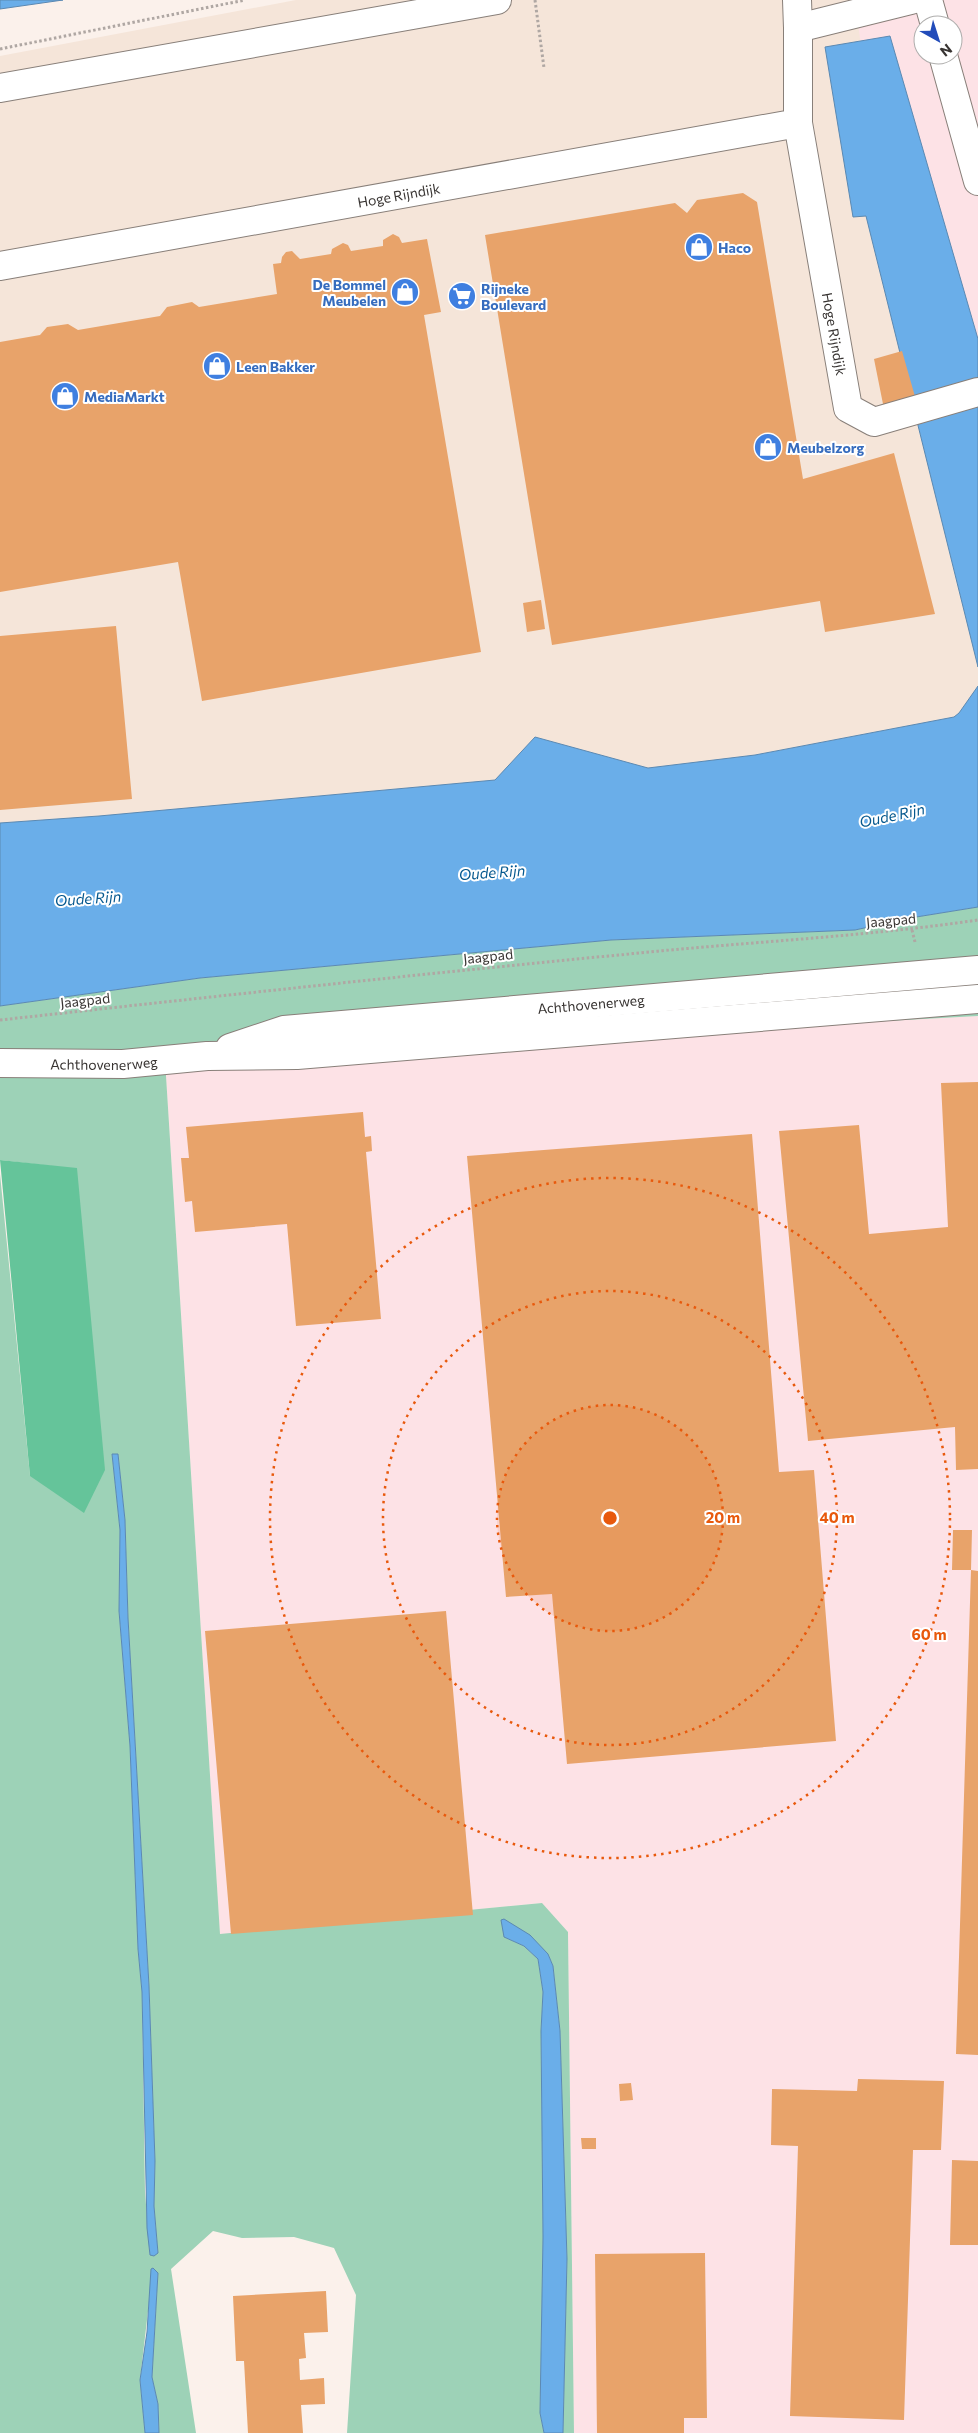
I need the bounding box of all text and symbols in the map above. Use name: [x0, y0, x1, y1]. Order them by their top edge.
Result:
north arrow: [913, 15, 963, 65]
text: N: [937, 41, 956, 60]
street label: Hoge Rijndijk: [356, 179, 442, 210]
shop icon: Haco: [684, 232, 714, 262]
place label: Haco: [718, 239, 751, 256]
place label: De Bommel Meubelen: [312, 276, 386, 309]
shop icon: De Bommel Meubelen: [390, 277, 420, 307]
place label: Rijneke Boulevard: [481, 280, 546, 313]
supermarket icon: Rijneke Boulevard: [447, 281, 477, 311]
street label: Hoge Rijndijk: [819, 291, 851, 377]
shop icon: Leen Bakker: [202, 351, 232, 381]
place label: Leen Bakker: [236, 358, 315, 375]
shop icon: MediaMarkt: [50, 381, 80, 411]
place label: MediaMarkt: [84, 388, 165, 405]
shop icon: Meubelzorg: [753, 432, 783, 462]
place label: Meubelzorg: [787, 439, 865, 456]
water label: Oude Rijn: [858, 799, 926, 831]
water label: Oude Rijn: [458, 861, 526, 883]
water label: Oude Rijn: [54, 887, 122, 909]
street label: Jaagpad: [865, 909, 917, 931]
street label: Jaagpad: [462, 945, 514, 967]
street label: Jaagpad: [59, 989, 111, 1011]
street label: Achthovenerweg: [537, 990, 646, 1017]
street label: Achthovenerweg: [50, 1052, 159, 1073]
text: 20 m: [706, 1508, 740, 1526]
text: 40 m: [819, 1508, 855, 1526]
centre of rings: [601, 1509, 619, 1527]
text: 60 m: [911, 1625, 947, 1643]

